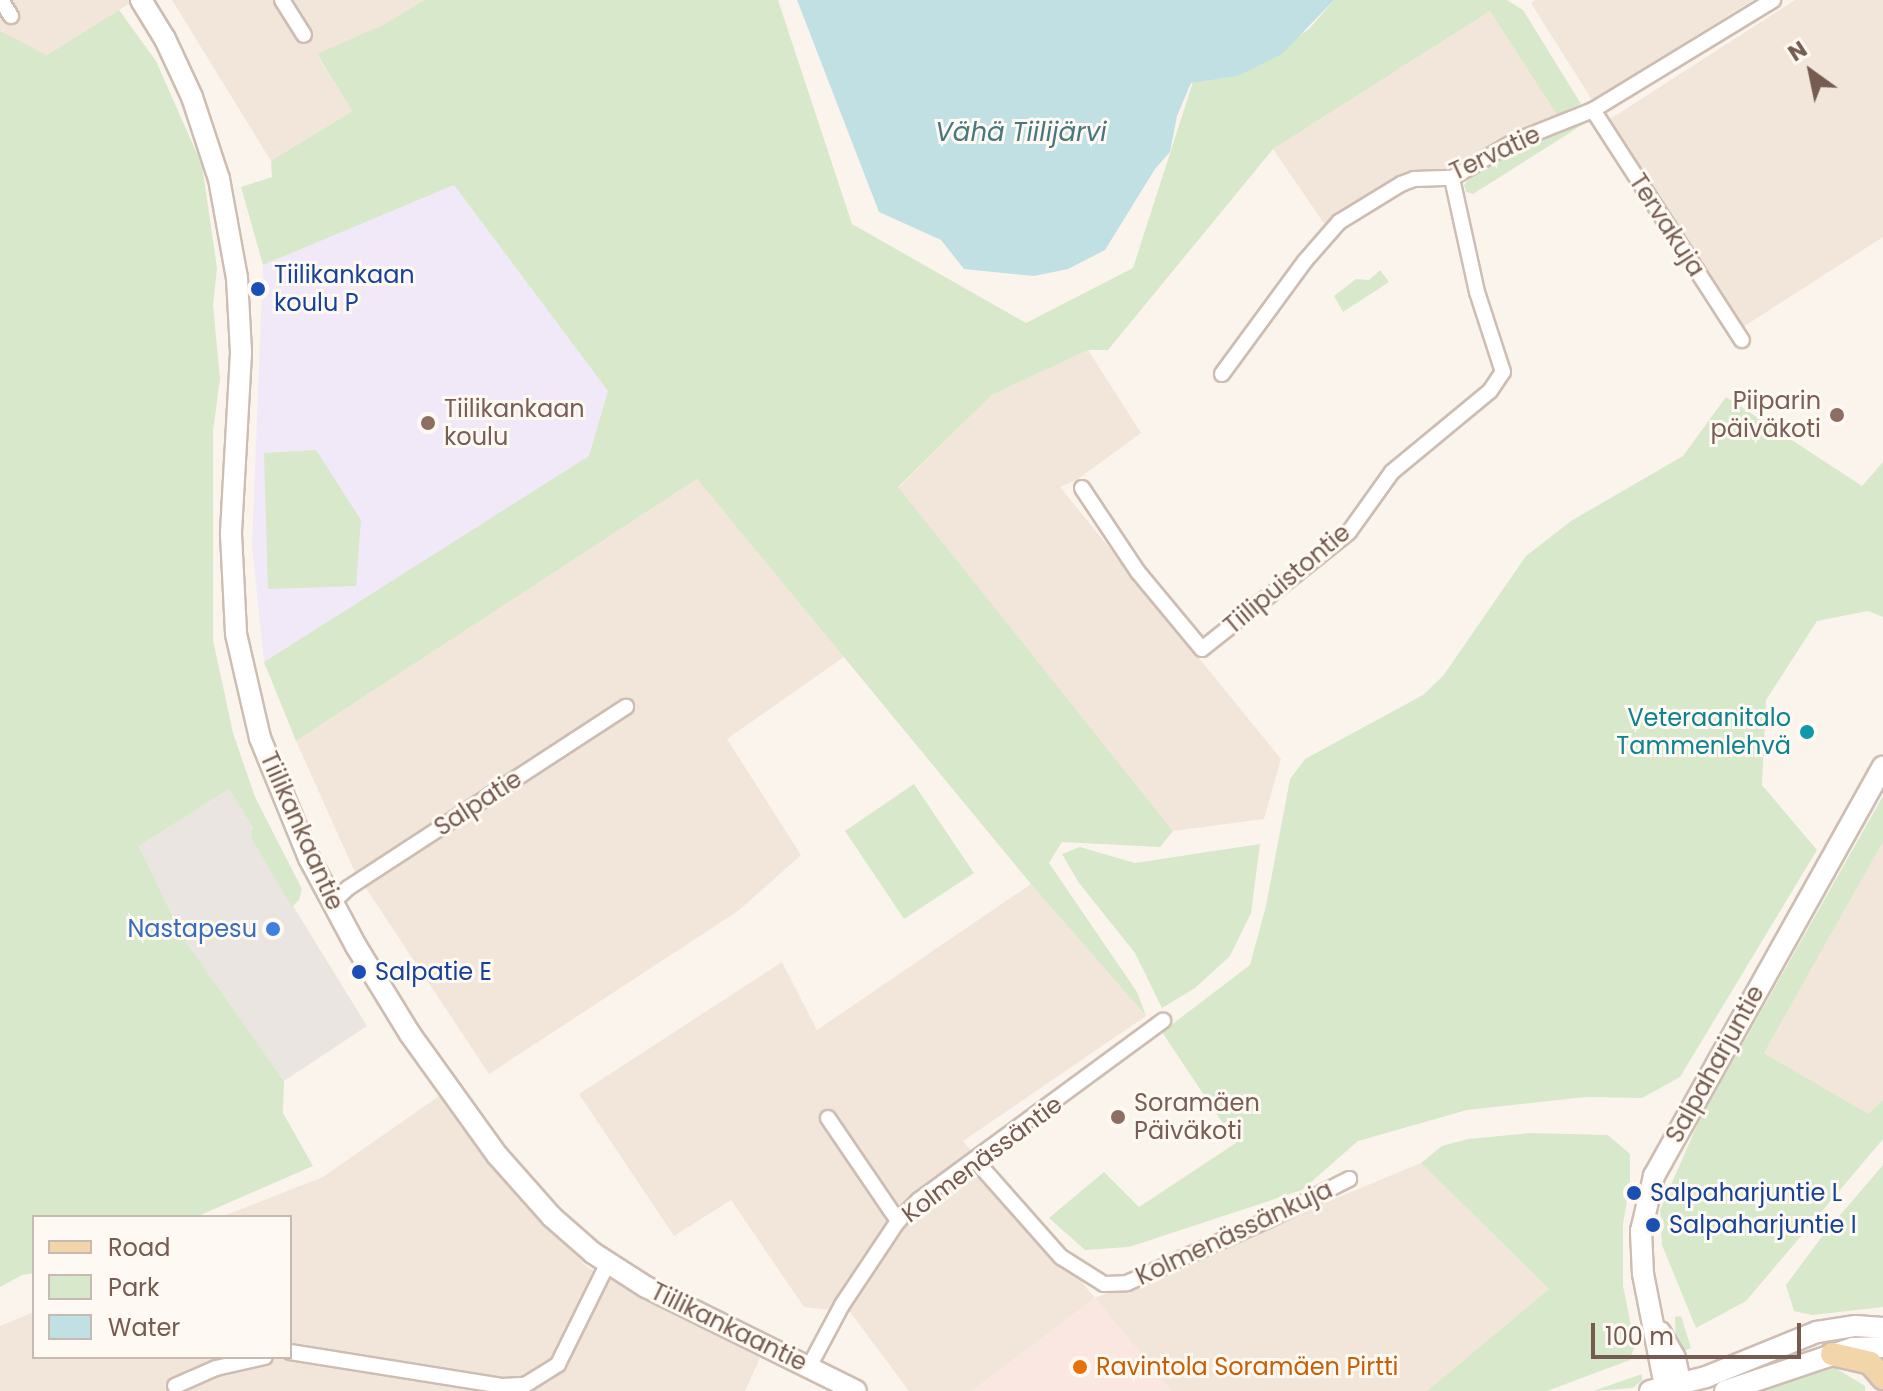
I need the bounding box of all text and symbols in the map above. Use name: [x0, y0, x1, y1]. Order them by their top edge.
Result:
north arrow: [1771, 32, 1851, 112]
text: N: [1782, 34, 1813, 69]
water label: Vähä Tiilijärvi: [935, 117, 1107, 149]
street label: Tervatie: [1445, 120, 1545, 186]
street label: Tervakuja: [1623, 168, 1711, 282]
place label: Tiilikankaan koulu P: [274, 261, 415, 317]
marker: Tiilikankaan koulu P: [249, 280, 267, 298]
place label: Piiparin päiväkoti: [1711, 387, 1821, 443]
place label: Tiilikankaan koulu: [444, 395, 585, 451]
marker: Piiparin päiväkoti: [1828, 406, 1846, 424]
marker: Tiilikankaan koulu: [419, 414, 437, 432]
street label: Tiilipuistontie: [1218, 518, 1356, 640]
place label: Veteraanitalo Tammenlehvä: [1616, 704, 1791, 760]
marker: Veteraanitalo Tammenlehvä: [1798, 723, 1816, 741]
street label: Tiilikankaantie: [254, 747, 350, 915]
street label: Salpatie: [429, 764, 527, 842]
place label: Nastapesu: [127, 915, 257, 943]
marker: Nastapesu: [264, 920, 282, 938]
place label: Salpatie E: [375, 958, 492, 986]
marker: Salpatie E: [350, 963, 368, 981]
street label: Salpaharjuntie: [1660, 980, 1770, 1148]
street label: Kolmenässäntie: [896, 1089, 1068, 1229]
place label: Soramäen Päiväkoti: [1134, 1089, 1260, 1145]
marker: Soramäen Päiväkoti: [1109, 1108, 1127, 1126]
street label: Kolmenässänkuja: [1131, 1175, 1337, 1291]
place label: Salpaharjuntie L: [1650, 1179, 1842, 1207]
marker: Salpaharjuntie L: [1625, 1184, 1643, 1202]
place label: Salpaharjuntie I: [1669, 1211, 1857, 1239]
legend: [32, 1215, 292, 1359]
marker: Salpaharjuntie I: [1644, 1216, 1662, 1234]
text: Road: [108, 1231, 170, 1264]
text: Park: [108, 1271, 159, 1304]
street label: Tiilikankaantie: [646, 1277, 812, 1377]
scale bar: [1595, 1307, 1805, 1357]
text: Water: [108, 1311, 180, 1344]
text: 100 m: [1605, 1320, 1674, 1353]
place label: Ravintola Soramäen Pirtti: [1096, 1353, 1399, 1381]
marker: Ravintola Soramäen Pirtti: [1071, 1358, 1089, 1376]

